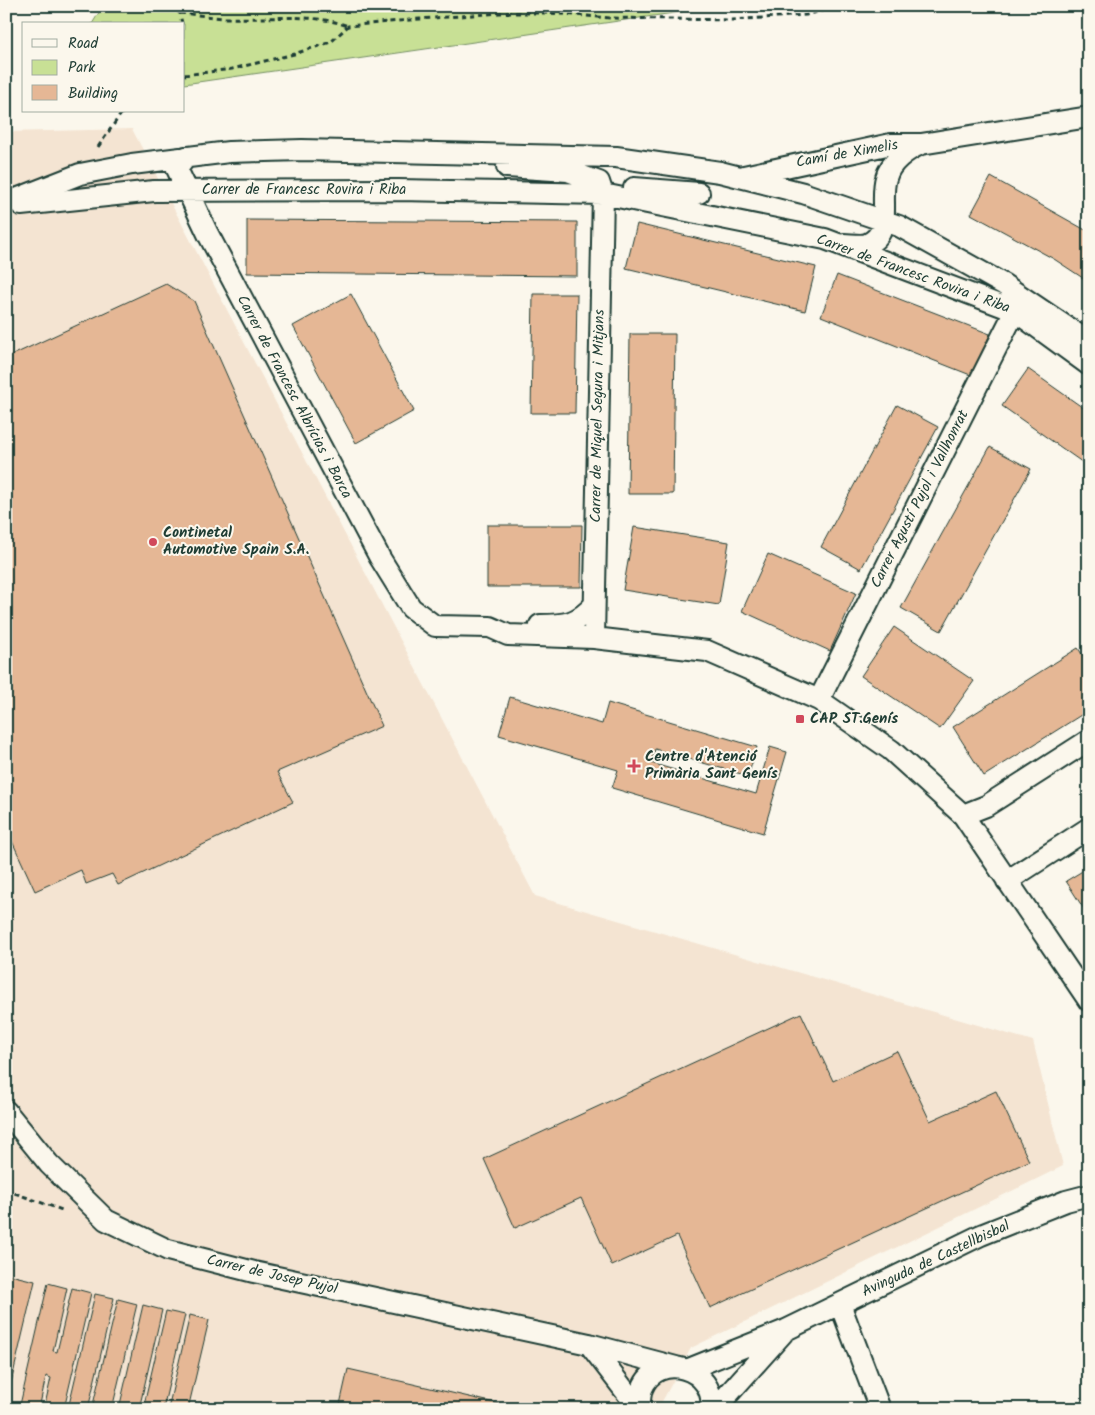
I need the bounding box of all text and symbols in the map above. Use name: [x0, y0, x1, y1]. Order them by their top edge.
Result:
legend: [22, 22, 185, 112]
text: Road: [68, 32, 99, 56]
text: Park: [68, 56, 96, 80]
text: Building: [68, 82, 118, 106]
street label: Camí de Ximelis: [794, 133, 900, 175]
street label: Carrer de Francesc Rovira i Riba: [202, 178, 406, 202]
street label: Carrer de Francesc Rovira i Riba: [813, 228, 1013, 320]
street label: Carrer de Francesc Albrícias i Barca: [230, 291, 358, 503]
street label: Carrer de Miquel Segura i Mitjans: [584, 309, 612, 523]
street label: Carrer Agustí Pujol i Vallhonrat: [865, 406, 976, 592]
place label: Continetal Automotive Spain S.A.: [163, 521, 309, 562]
marker: Continetal Automotive Spain S.A.: [147, 536, 159, 548]
place label: CAP ST.Genís: [810, 707, 898, 731]
marker: CAP ST.Genís: [794, 713, 806, 725]
place label: Centre d'Atenció Primària Sant Genís: [645, 745, 778, 786]
marker: Centre d'Atenció Primària Sant Genís: [627, 759, 641, 773]
street label: Avinguda de Castellbisbal: [858, 1214, 1014, 1304]
street label: Carrer de Josep Pujol: [204, 1248, 340, 1302]

